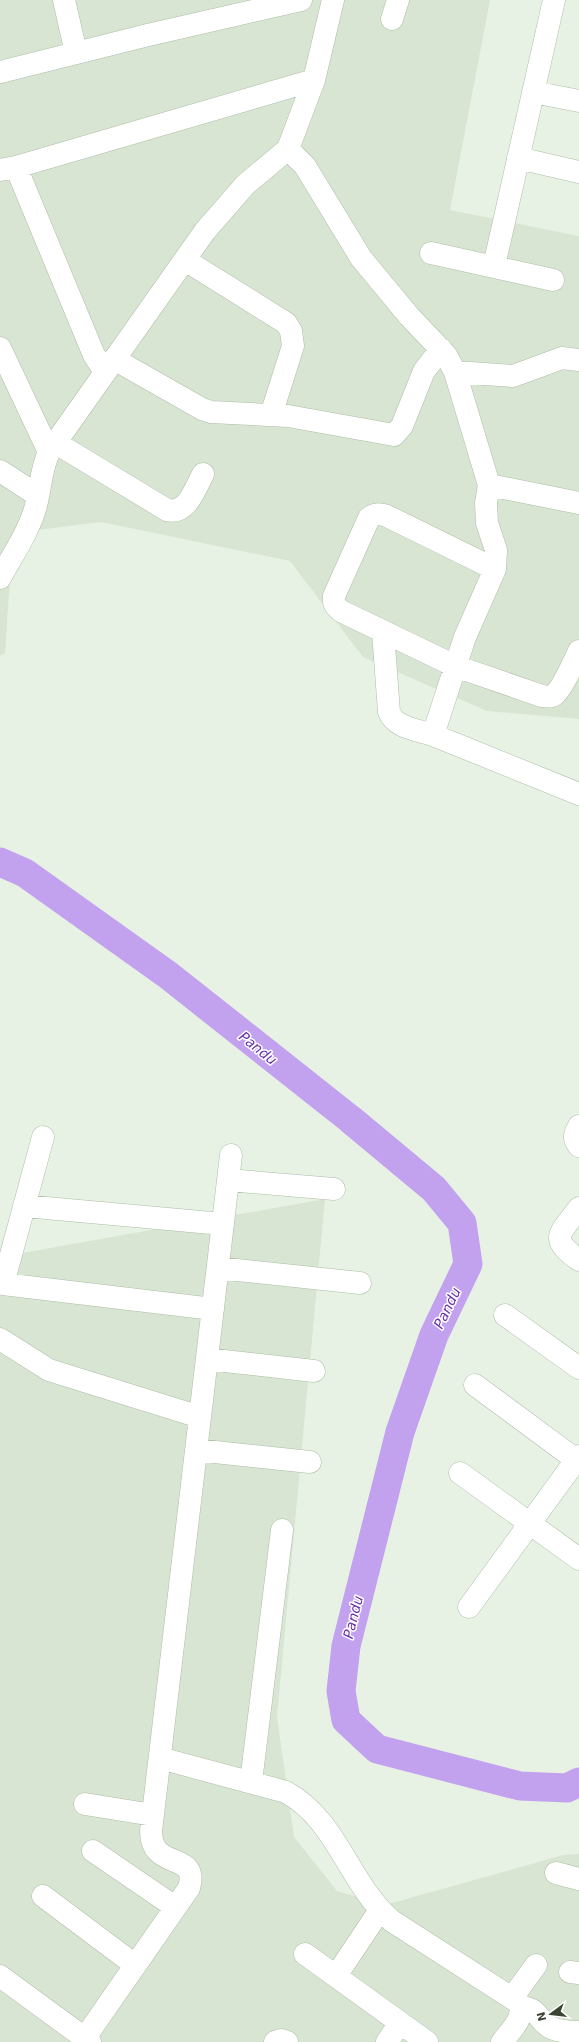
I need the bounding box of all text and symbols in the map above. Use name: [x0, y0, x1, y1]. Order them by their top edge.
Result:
water label: Pandu: [236, 1028, 280, 1068]
water label: Pandu: [430, 1285, 464, 1331]
water label: Pandu: [340, 1594, 366, 1640]
north arrow: [531, 1994, 571, 2034]
text: N: [534, 2010, 549, 2023]

